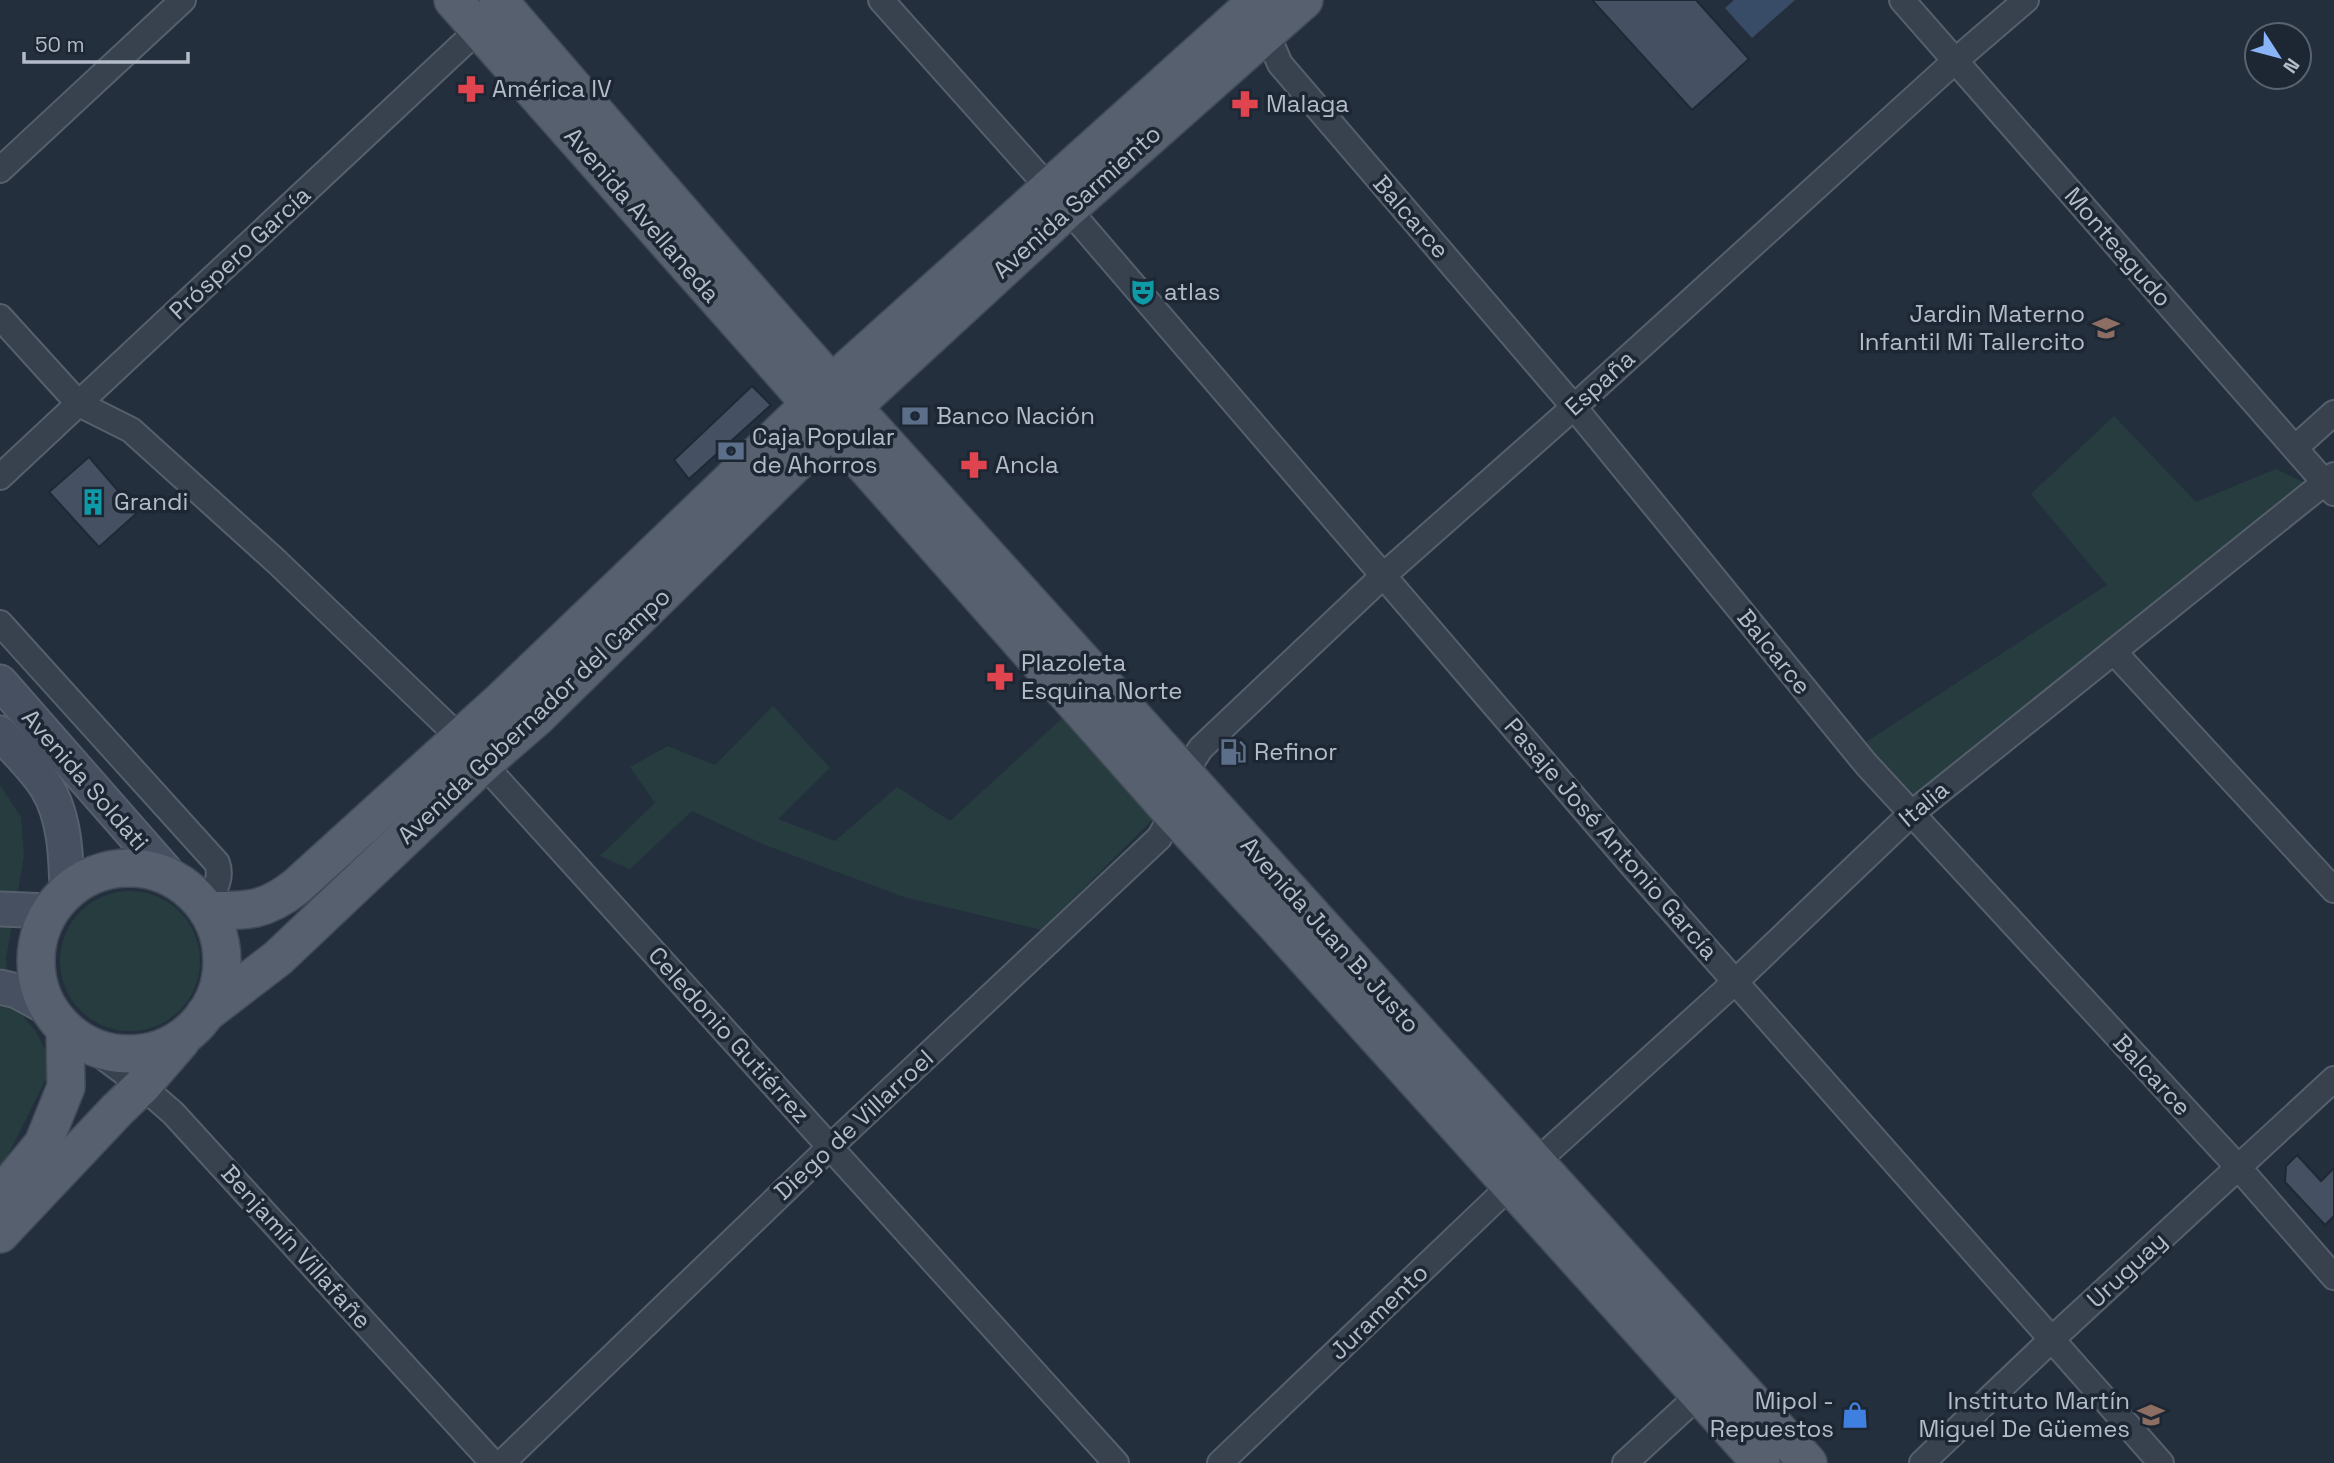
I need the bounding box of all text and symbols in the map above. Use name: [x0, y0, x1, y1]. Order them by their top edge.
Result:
scale bar: [24, 21, 189, 65]
north arrow: [2243, 21, 2313, 91]
text: 50 m: [35, 31, 85, 58]
text: N: [2277, 53, 2305, 78]
place label: América IV: [492, 73, 612, 104]
pharmacy icon: América IV: [456, 74, 486, 104]
place label: Malaga: [1266, 88, 1349, 119]
pharmacy icon: Malaga: [1230, 89, 1260, 119]
street label: Avenida Sarmiento: [986, 118, 1167, 285]
street label: Avenida Avellaneda: [558, 121, 727, 309]
street label: Balcarce: [1367, 168, 1456, 265]
street label: Próspero García: [163, 179, 317, 326]
street label: Monteagudo: [2058, 180, 2179, 313]
place label: atlas: [1164, 276, 1220, 307]
theatre icon: atlas: [1128, 277, 1158, 307]
place label: Jardin Materno Infantil Mi Tallercito: [1859, 298, 2085, 357]
school or university icon: Jardin Materno Infantil Mi Tallercito: [2091, 313, 2121, 343]
street label: España: [1558, 343, 1641, 422]
place label: Banco Nación: [936, 400, 1095, 431]
bank icon: Banco Nación: [900, 401, 930, 431]
place label: Caja Popular de Ahorros: [752, 421, 895, 480]
bank icon: Caja Popular de Ahorros: [716, 436, 746, 466]
place label: Ancla: [995, 449, 1059, 480]
pharmacy icon: Ancla: [959, 450, 989, 480]
place label: Grandi: [114, 486, 188, 517]
building icon: Grandi: [78, 487, 108, 517]
street label: Avenida Gobernador del Campo: [391, 581, 677, 851]
street label: Balcarce: [1731, 603, 1818, 701]
place label: Plazoleta Esquina Norte: [1021, 647, 1183, 706]
pharmacy icon: Plazoleta Esquina Norte: [985, 662, 1015, 692]
street label: Avenida Soldati: [15, 702, 156, 857]
street label: Pasaje José Antonio García: [1498, 711, 1725, 966]
place label: Refinor: [1254, 736, 1337, 767]
fuel station icon: Refinor: [1218, 737, 1248, 767]
street label: Italia: [1892, 774, 1955, 834]
street label: Avenida Juan B. Justo: [1234, 830, 1427, 1039]
street label: Celedonio Gutiérrez: [642, 940, 817, 1129]
street label: Balcarce: [2107, 1027, 2198, 1122]
street label: Diego de Villarroel: [767, 1043, 940, 1206]
street label: Benjamín Villafañe: [215, 1158, 378, 1335]
street label: Uruguay: [2080, 1225, 2173, 1314]
street label: Juramento: [1323, 1257, 1435, 1366]
place label: Mipol - Repuestos: [1710, 1385, 1834, 1444]
place label: Instituto Martín Miguel De Güemes: [1918, 1385, 2130, 1444]
shop icon: Mipol - Repuestos: [1840, 1400, 1870, 1430]
school or university icon: Instituto Martín Miguel De Güemes: [2136, 1400, 2166, 1430]

